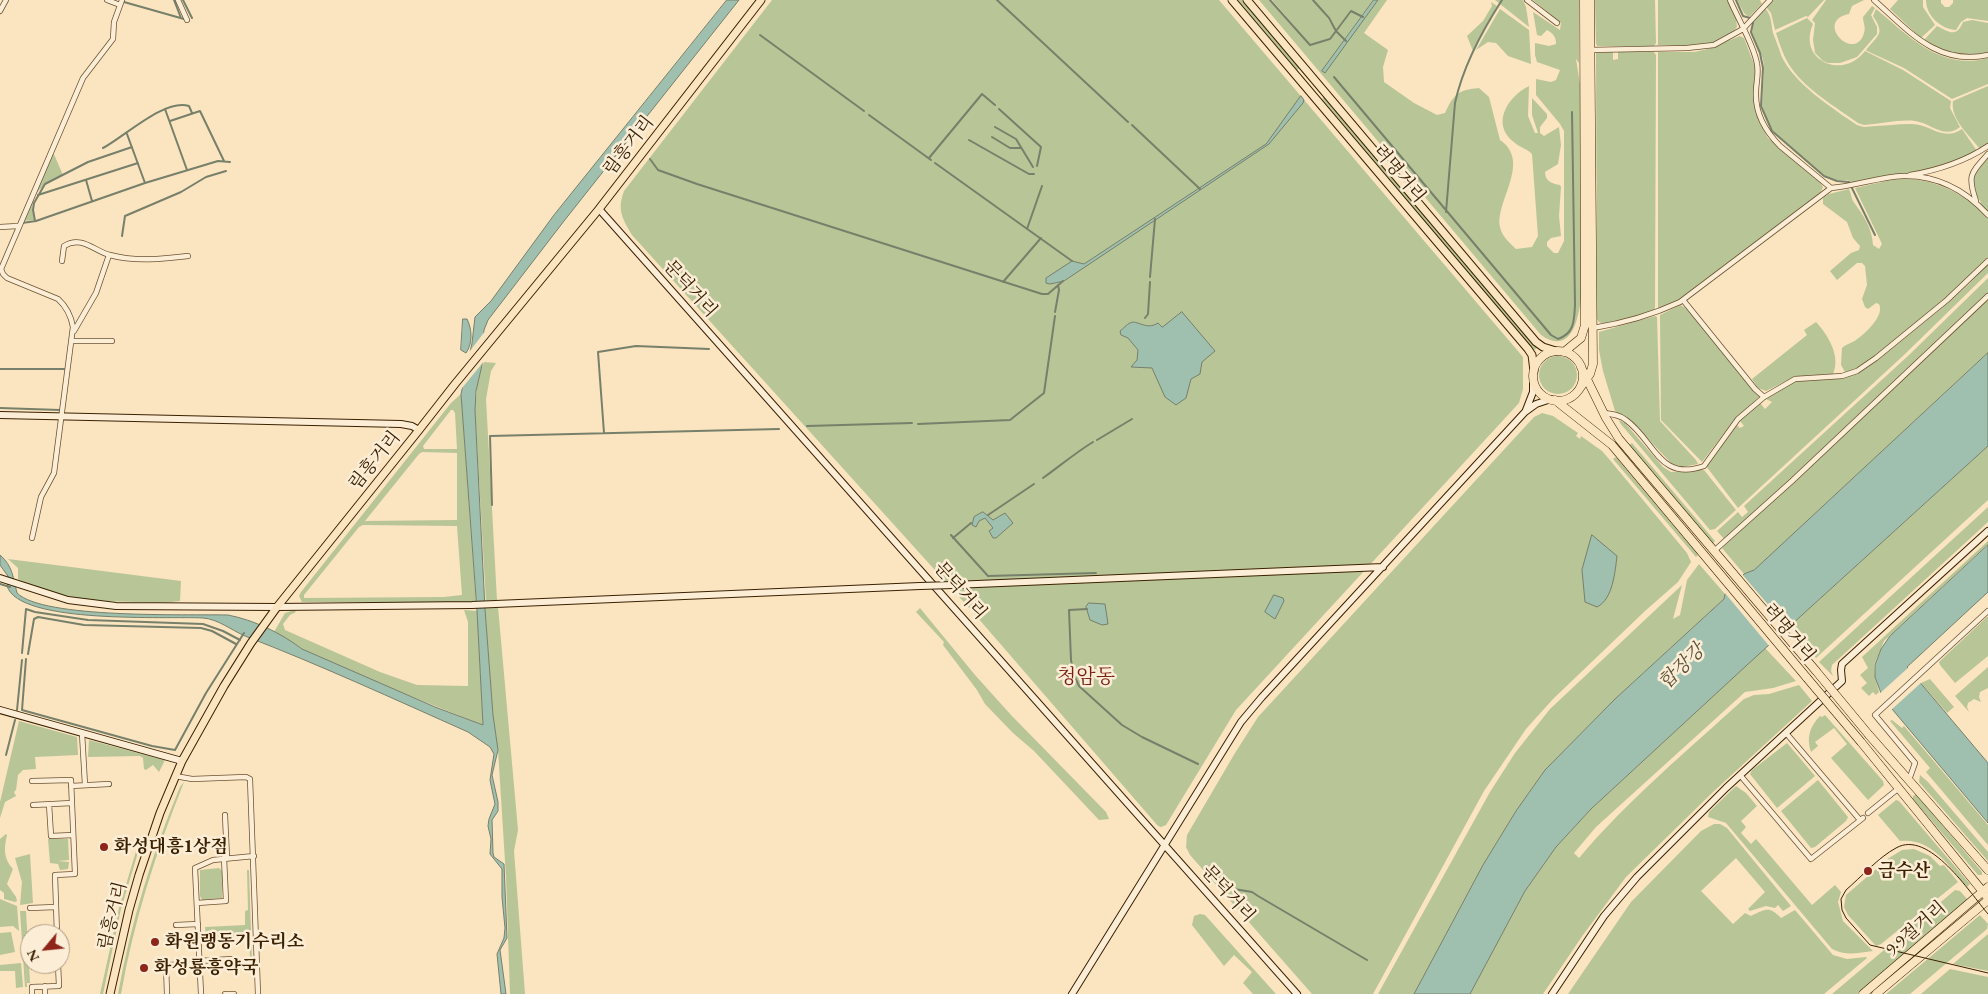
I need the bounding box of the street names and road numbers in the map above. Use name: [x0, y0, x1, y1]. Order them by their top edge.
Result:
street label: 림흥거리: [599, 112, 659, 180]
street label: 려명거리: [1368, 140, 1430, 208]
street label: 문덕거리: [659, 256, 721, 322]
street label: 림흥거리: [345, 427, 405, 495]
street label: 문덕거리: [929, 558, 991, 624]
street label: 려명거리: [1758, 599, 1820, 667]
street label: 문덕거리: [1197, 861, 1259, 927]
street label: 림흥거리: [94, 880, 132, 952]
street label: 9·9절거리: [1881, 897, 1951, 961]

